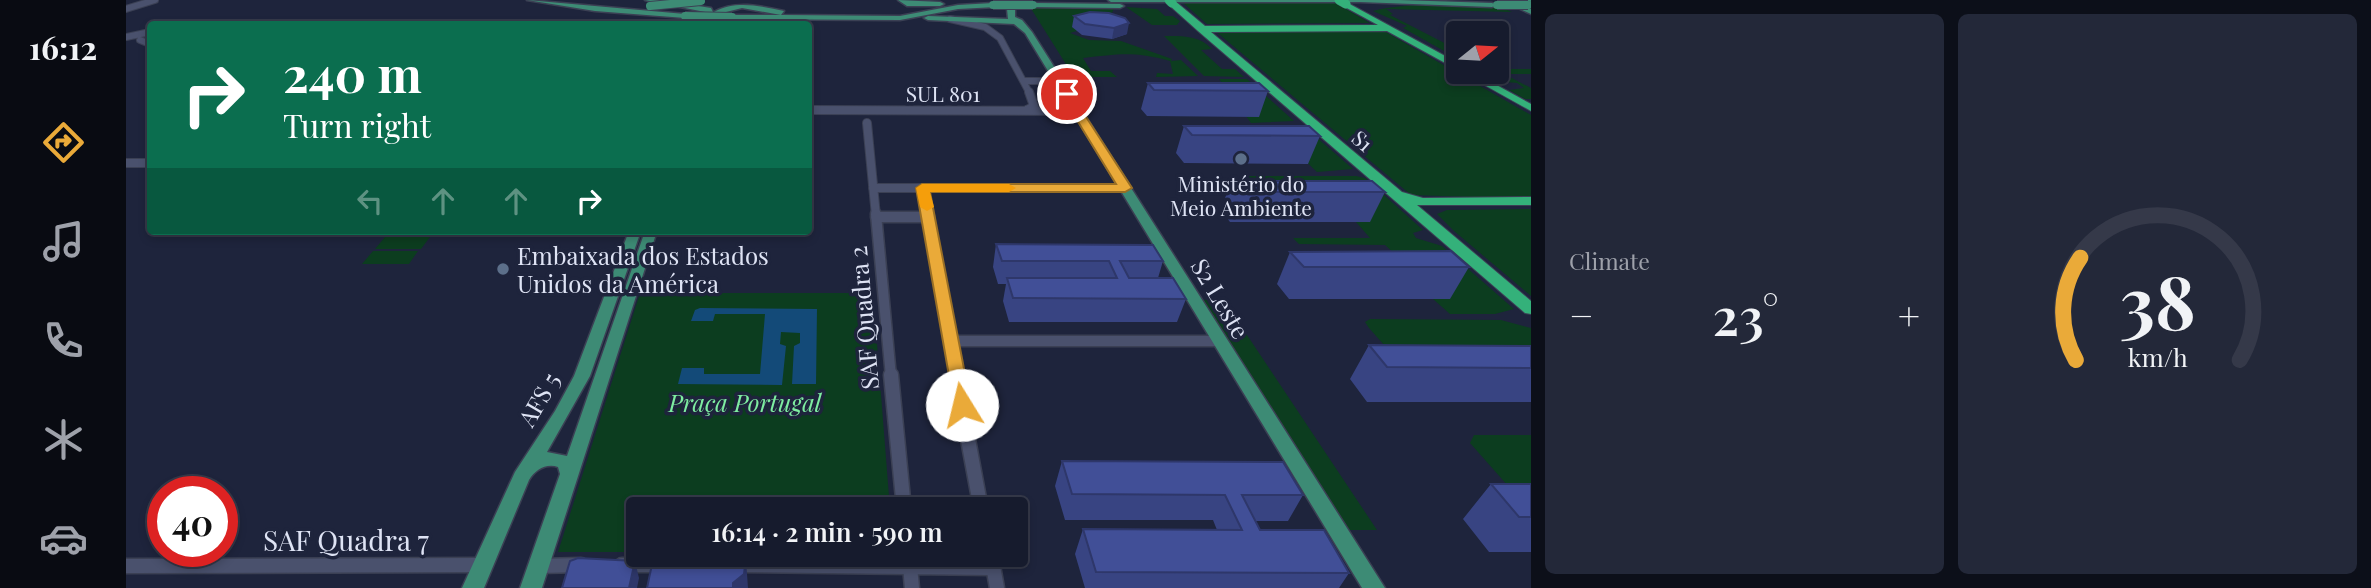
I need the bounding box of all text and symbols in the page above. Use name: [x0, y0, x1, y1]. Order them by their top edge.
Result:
north arrow: [1446, 21, 1508, 84]
map controls: [1446, 21, 1509, 84]
text: 16:12: [29, 25, 97, 68]
text: 240 m: [283, 40, 422, 105]
icon: right: [168, 49, 259, 140]
pin: [1037, 64, 1097, 124]
icon: arrive: [1048, 75, 1086, 113]
street label: SUL 801: [906, 79, 980, 107]
text: Turn right: [283, 103, 431, 146]
icon: directions: [39, 118, 88, 167]
street label: S1: [1347, 123, 1380, 157]
marker: Ministério do Meio Ambiente: [1233, 151, 1249, 167]
place label: Ministério do Meio Ambiente: [1170, 169, 1312, 221]
icon: left: [351, 182, 389, 220]
icon: ahead: [424, 182, 462, 220]
icon: ahead: [497, 182, 535, 220]
icon: right: [570, 182, 608, 220]
icon: music: [39, 217, 88, 266]
place label: Embaixada dos Estados Unidos da América: [517, 239, 769, 299]
street label: SAF Quadra 2: [841, 245, 885, 391]
text: Climate: [1569, 245, 1650, 276]
text: 38: [2119, 251, 2196, 348]
street label: S2 Leste: [1185, 252, 1257, 344]
marker: Embaixada dos Estados Unidos da América: [495, 261, 511, 277]
text: 23°: [1713, 280, 1779, 349]
text: −: [1569, 289, 1594, 340]
text: +: [1898, 289, 1920, 340]
icon: phone: [39, 316, 88, 365]
text: km/h: [2128, 340, 2188, 373]
street label: AFS 5: [509, 366, 566, 433]
position arrow: [925, 368, 999, 442]
park label: Praça Portugal: [668, 386, 823, 418]
icon: climate: [39, 415, 88, 464]
speed limit sign: 40: [147, 476, 238, 567]
icon: car: [39, 514, 88, 563]
text: 16:14 · 2 min · 590 m: [711, 514, 943, 549]
street label: SAF Quadra 7: [263, 521, 430, 558]

